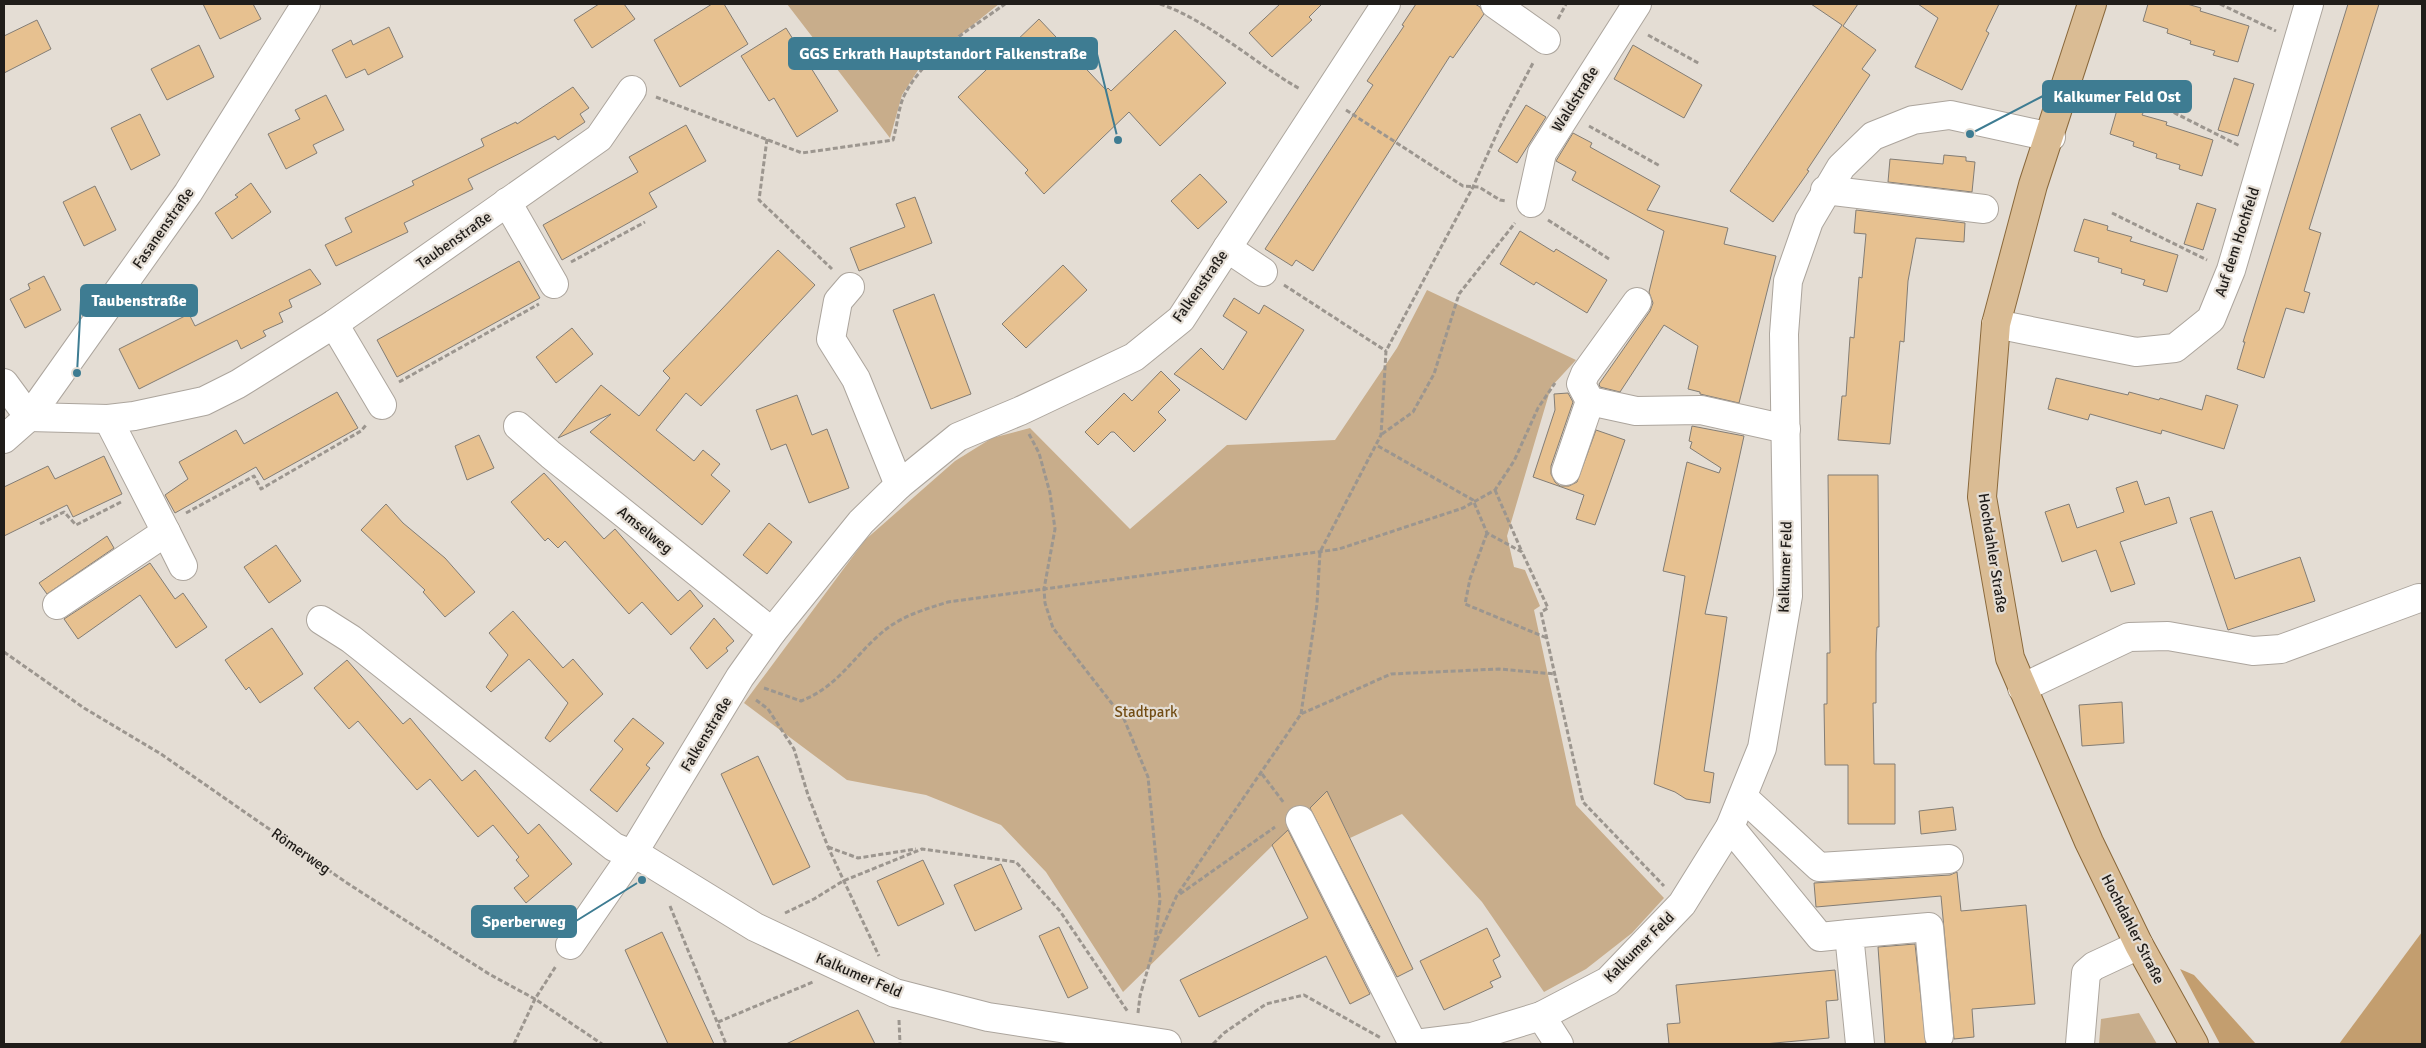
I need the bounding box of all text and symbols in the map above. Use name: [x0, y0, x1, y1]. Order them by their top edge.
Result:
callout: GGS Erkrath Hauptstandort Falkenstraße: [789, 38, 1097, 69]
text: GGS Erkrath Hauptstandort Falkenstraße: [799, 44, 1087, 64]
street label: Waldstraße: [1548, 63, 1602, 135]
callout: Kalkumer Feld Ost: [2043, 81, 2191, 112]
text: Kalkumer Feld Ost: [2053, 87, 2181, 107]
street label: Fasanenstraße: [128, 184, 198, 272]
street label: Auf dem Hochfeld: [2211, 185, 2263, 299]
street label: Taubenstraße: [413, 208, 495, 272]
street label: Falkenstraße: [1169, 246, 1231, 326]
callout: Taubenstraße: [81, 285, 197, 316]
text: Taubenstraße: [91, 291, 187, 311]
street label: Hochdahler Straße: [1975, 492, 2011, 614]
street label: Amselweg: [614, 502, 676, 558]
street label: Kalkumer Feld: [1774, 521, 1796, 613]
street label: Falkenstraße: [677, 693, 735, 775]
park label: Stadtpark: [1115, 703, 1178, 721]
street label: Römerweg: [268, 824, 334, 878]
street label: Hochdahler Straße: [2098, 871, 2168, 987]
callout: Sperberweg: [472, 906, 576, 937]
street label: Kalkumer Feld: [1600, 908, 1678, 986]
text: Sperberweg: [482, 912, 566, 932]
street label: Kalkumer Feld: [813, 949, 905, 1001]

